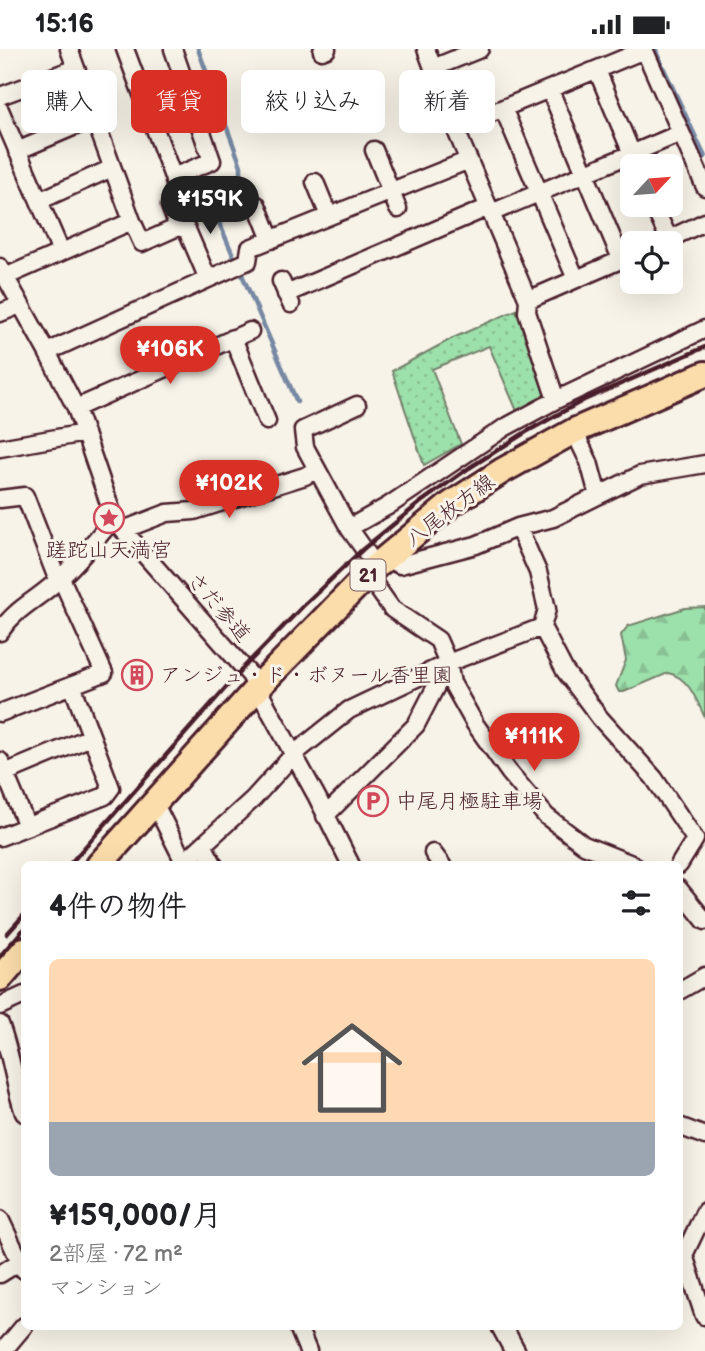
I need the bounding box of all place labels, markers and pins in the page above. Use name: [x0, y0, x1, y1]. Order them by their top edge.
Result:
pin: ¥159K: [161, 177, 259, 236]
pin: ¥106K: [121, 327, 219, 386]
pin: ¥102K: [180, 461, 278, 520]
place icon: 蹉跎山天満宮: [92, 501, 126, 535]
place label: 蹉跎山天満宮: [46, 538, 172, 563]
building icon: アンジュ・ド・ボヌール香里園: [120, 658, 154, 692]
place label: アンジュ・ド・ボヌール香里園: [160, 663, 453, 688]
pin: ¥111K: [485, 713, 583, 773]
parking icon: 中尾月極駐車場: [356, 784, 390, 818]
place label: 中尾月極駐車場: [396, 789, 543, 814]

